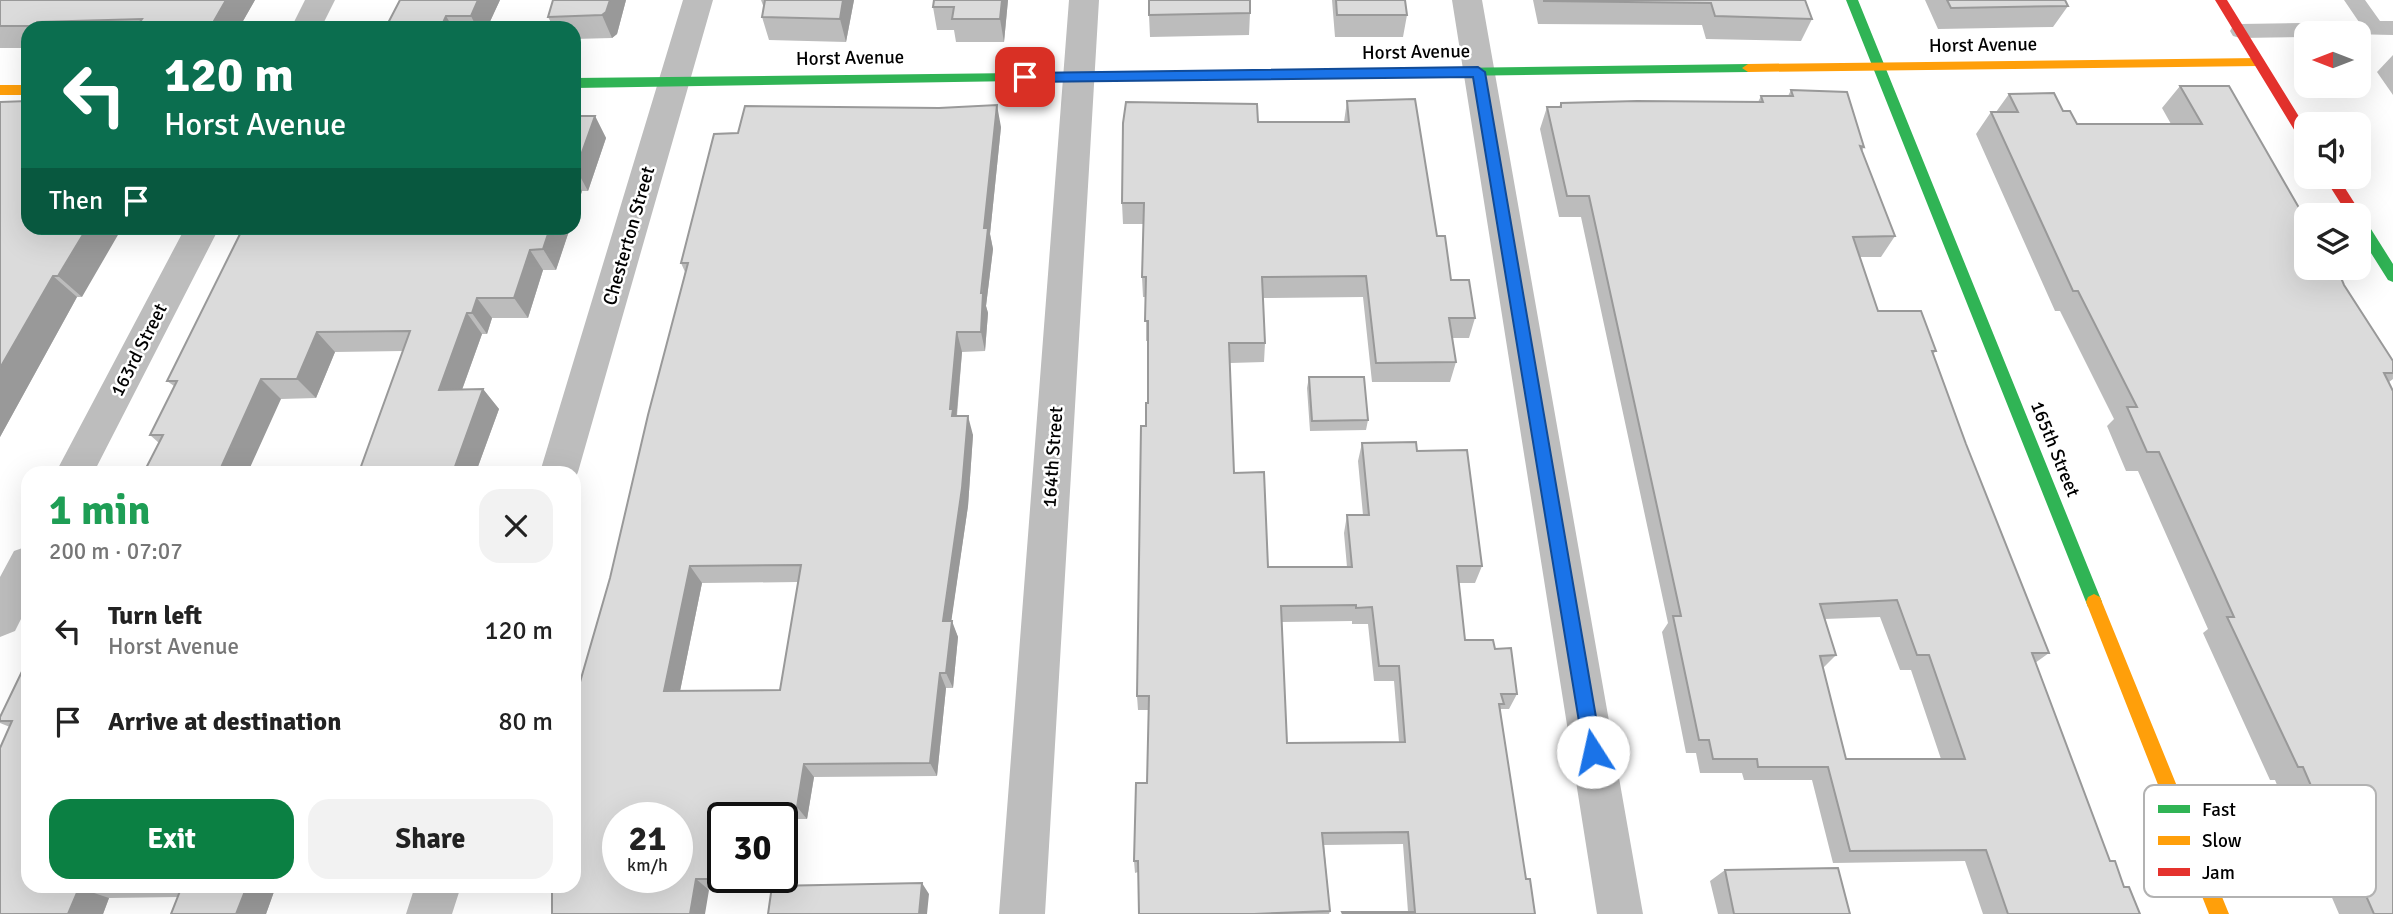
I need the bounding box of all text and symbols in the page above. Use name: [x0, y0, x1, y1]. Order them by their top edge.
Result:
north arrow: [2294, 21, 2371, 98]
map controls: [2294, 21, 2371, 280]
street label: Horst Avenue: [1929, 32, 2037, 58]
street label: Horst Avenue: [1362, 39, 1470, 65]
text: 120 m: [164, 45, 294, 105]
street label: Horst Avenue: [796, 45, 904, 71]
pin: [995, 47, 1055, 107]
icon: left: [49, 49, 140, 140]
icon: arrive: [1006, 58, 1044, 96]
text: Horst Avenue: [164, 105, 346, 144]
button: sound: [2294, 112, 2371, 189]
street label: Chesterton Street: [598, 163, 660, 308]
icon: arrive: [117, 182, 155, 220]
text: Then: [49, 185, 103, 217]
button: layers: [2294, 203, 2371, 280]
street label: 163rd Street: [105, 299, 173, 401]
street label: 165th Street: [2025, 397, 2085, 501]
street label: 164th Street: [1037, 405, 1069, 508]
text: 1 min: [49, 485, 150, 536]
button: close: [479, 489, 553, 563]
text: 200 m · 07:07: [49, 537, 183, 566]
text: Turn left: [108, 600, 202, 632]
icon: left: [49, 612, 87, 650]
text: 120 m: [484, 615, 553, 647]
text: Horst Avenue: [108, 632, 239, 661]
icon: arrive: [49, 703, 87, 741]
text: Arrive at destination: [108, 706, 341, 738]
text: 80 m: [498, 706, 553, 738]
position arrow: [1556, 715, 1630, 789]
legend: [2144, 785, 2376, 897]
text: Fast: [2202, 798, 2236, 822]
button: Exit: [49, 799, 294, 879]
button: Share: [308, 799, 553, 879]
speed limit sign: 30: [707, 802, 798, 893]
text: 21: [629, 817, 666, 860]
text: Slow: [2202, 829, 2242, 853]
text: km/h: [627, 854, 668, 876]
text: Jam: [2202, 861, 2235, 885]

